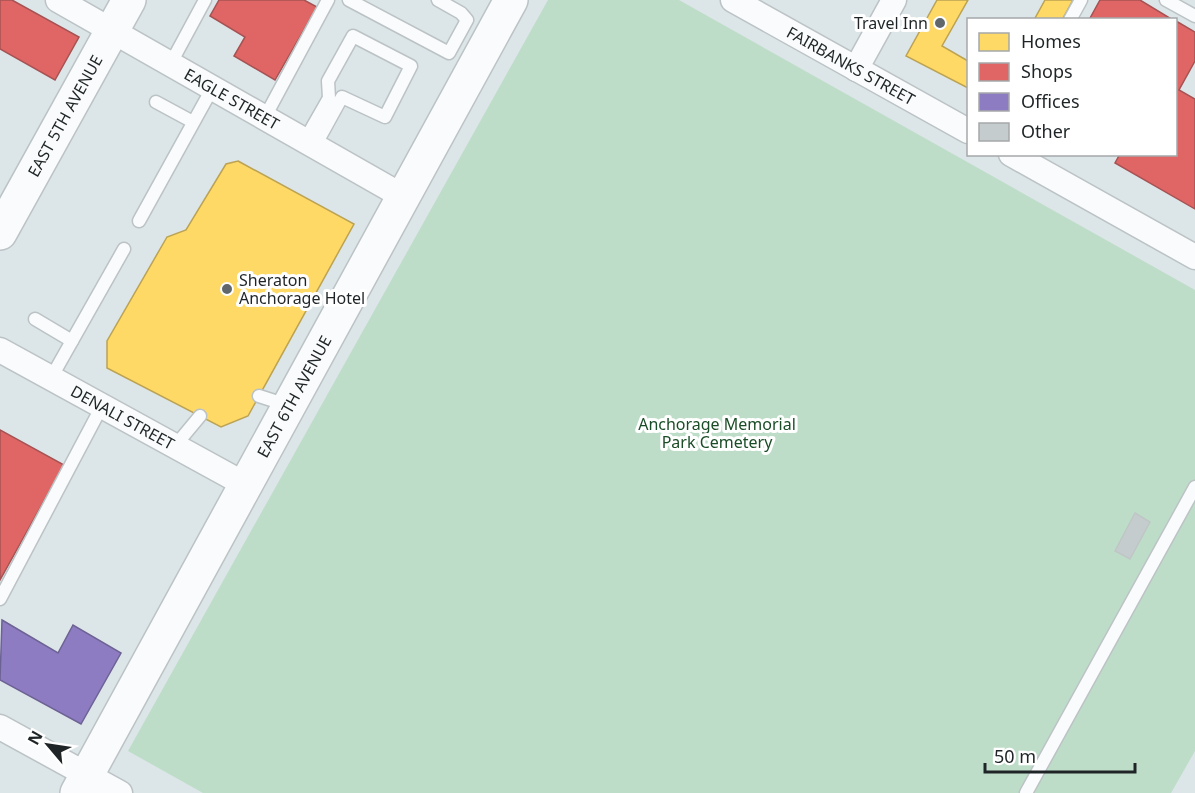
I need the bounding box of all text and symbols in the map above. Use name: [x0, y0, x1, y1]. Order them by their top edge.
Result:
place label: Travel Inn: [854, 12, 928, 34]
marker: Travel Inn: [933, 16, 947, 30]
legend: [967, 18, 1177, 156]
street label: FAIRBANKS STREET: [783, 21, 919, 110]
text: Homes: [1021, 29, 1081, 53]
street label: EAST 5TH AVENUE: [22, 51, 107, 181]
text: Shops: [1021, 59, 1073, 83]
street label: EAGLE STREET: [180, 63, 284, 135]
text: Offices: [1021, 89, 1080, 113]
text: Other: [1021, 119, 1071, 143]
place label: Sheraton Anchorage Hotel: [239, 269, 365, 309]
marker: Sheraton Anchorage Hotel: [220, 282, 234, 296]
street label: EAST 6TH AVENUE: [252, 332, 336, 461]
street label: DENALI STREET: [67, 380, 179, 455]
park label: Anchorage Memorial Park Cemetery: [638, 413, 796, 453]
north arrow: [18, 715, 78, 775]
text: N: [22, 727, 48, 749]
scale bar: [985, 736, 1135, 774]
text: 50 m: [994, 744, 1036, 768]

